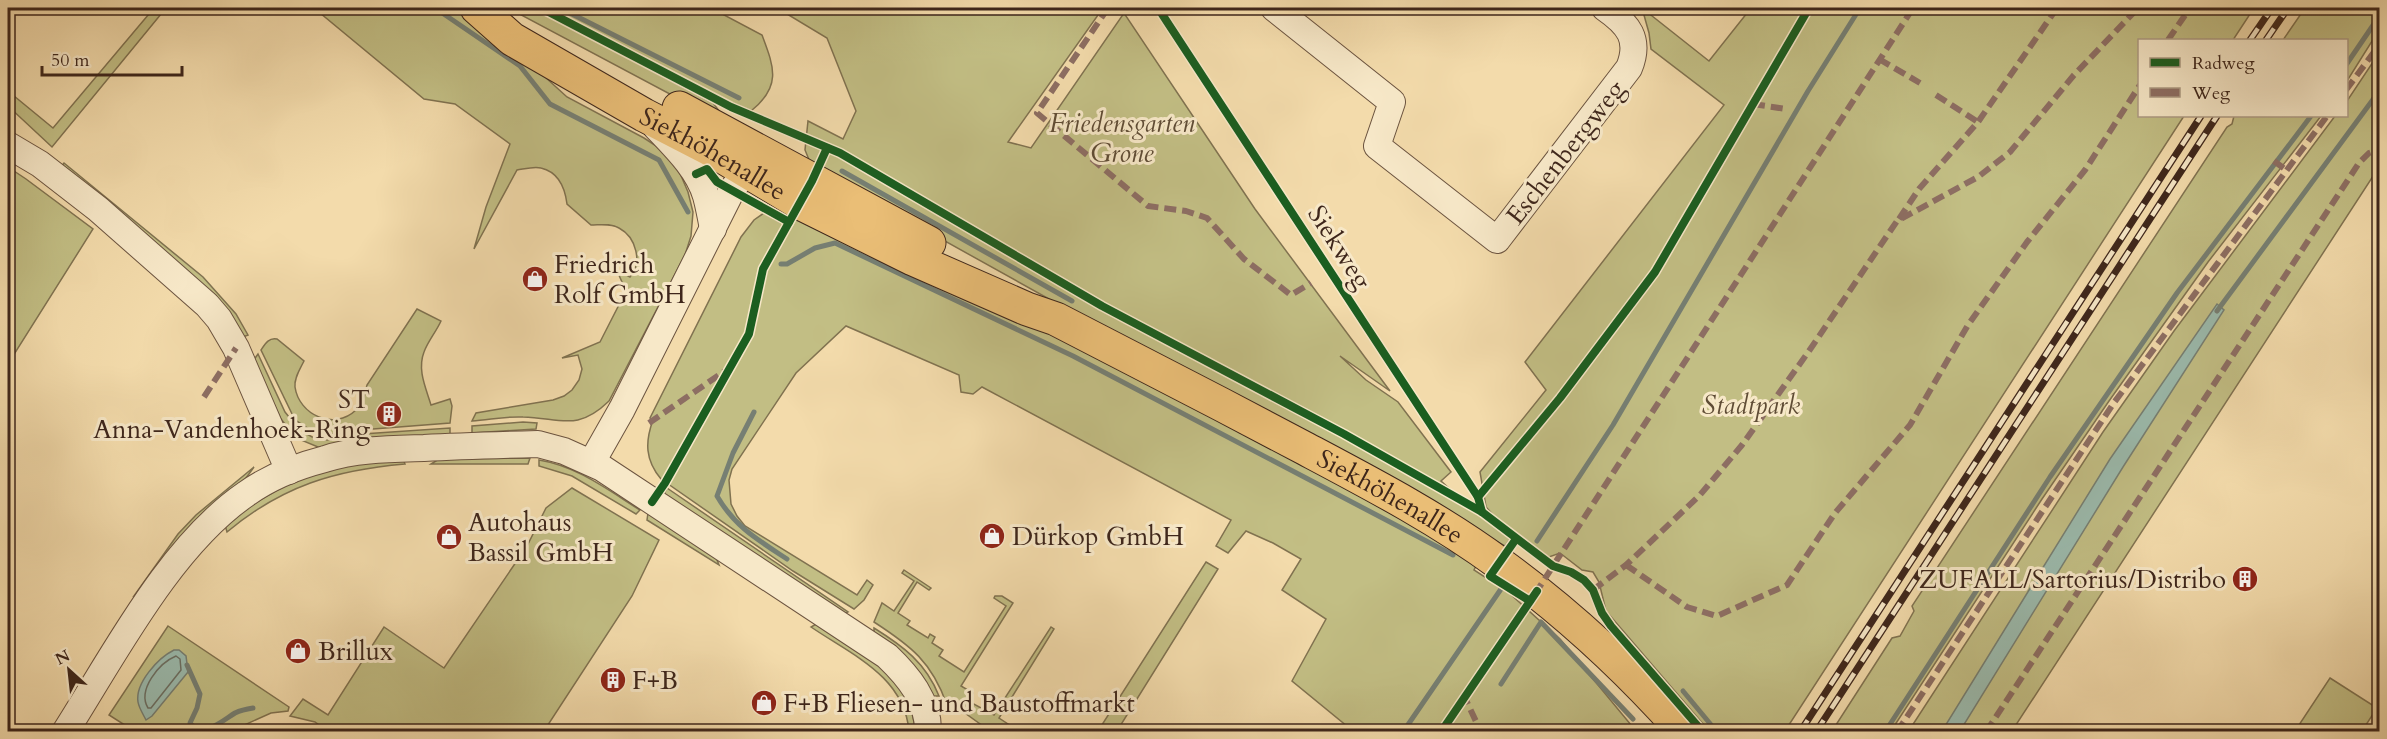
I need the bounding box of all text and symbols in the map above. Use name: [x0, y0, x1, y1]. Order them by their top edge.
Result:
scale bar: [42, 39, 182, 77]
legend: [2138, 39, 2348, 117]
text: 50 m: [51, 48, 90, 73]
text: Radweg: [2192, 51, 2255, 76]
street label: Eschenbergweg: [1498, 72, 1633, 232]
text: Weg: [2191, 81, 2231, 106]
street label: Siekhöhenallee: [633, 99, 793, 209]
park label: Friedensgarten Grone: [1049, 106, 1195, 171]
street label: Siekweg: [1299, 199, 1380, 296]
place label: Friedrich Rolf GmbH: [554, 247, 686, 312]
shop icon: Friedrich Rolf GmbH: [520, 264, 550, 294]
place label: ST Anna-Vandenhoek-Ring: [93, 382, 370, 447]
park label: Stadtpark: [1702, 388, 1800, 423]
building icon: ST Anna-Vandenhoek-Ring: [374, 399, 404, 429]
street label: Siekhöhenallee: [1311, 441, 1470, 552]
place label: Autohaus Bassil GmbH: [468, 505, 613, 570]
place label: Dürkop GmbH: [1012, 519, 1184, 554]
shop icon: Dürkop GmbH: [977, 521, 1007, 551]
shop icon: Autohaus Bassil GmbH: [434, 522, 464, 552]
place label: ZUFALL/Sartorius/Distribo: [1919, 562, 2226, 597]
building icon: ZUFALL/Sartorius/Distribo: [2230, 564, 2260, 594]
place label: Brillux: [318, 634, 393, 669]
shop icon: Brillux: [283, 636, 313, 666]
north arrow: [39, 640, 99, 700]
text: N: [51, 645, 74, 670]
place label: F+B: [632, 663, 678, 698]
building icon: F+B: [598, 665, 628, 695]
place label: F+B Fliesen- und Baustoffmarkt: [783, 686, 1135, 721]
shop icon: F+B Fliesen- und Baustoffmarkt: [749, 688, 779, 718]

